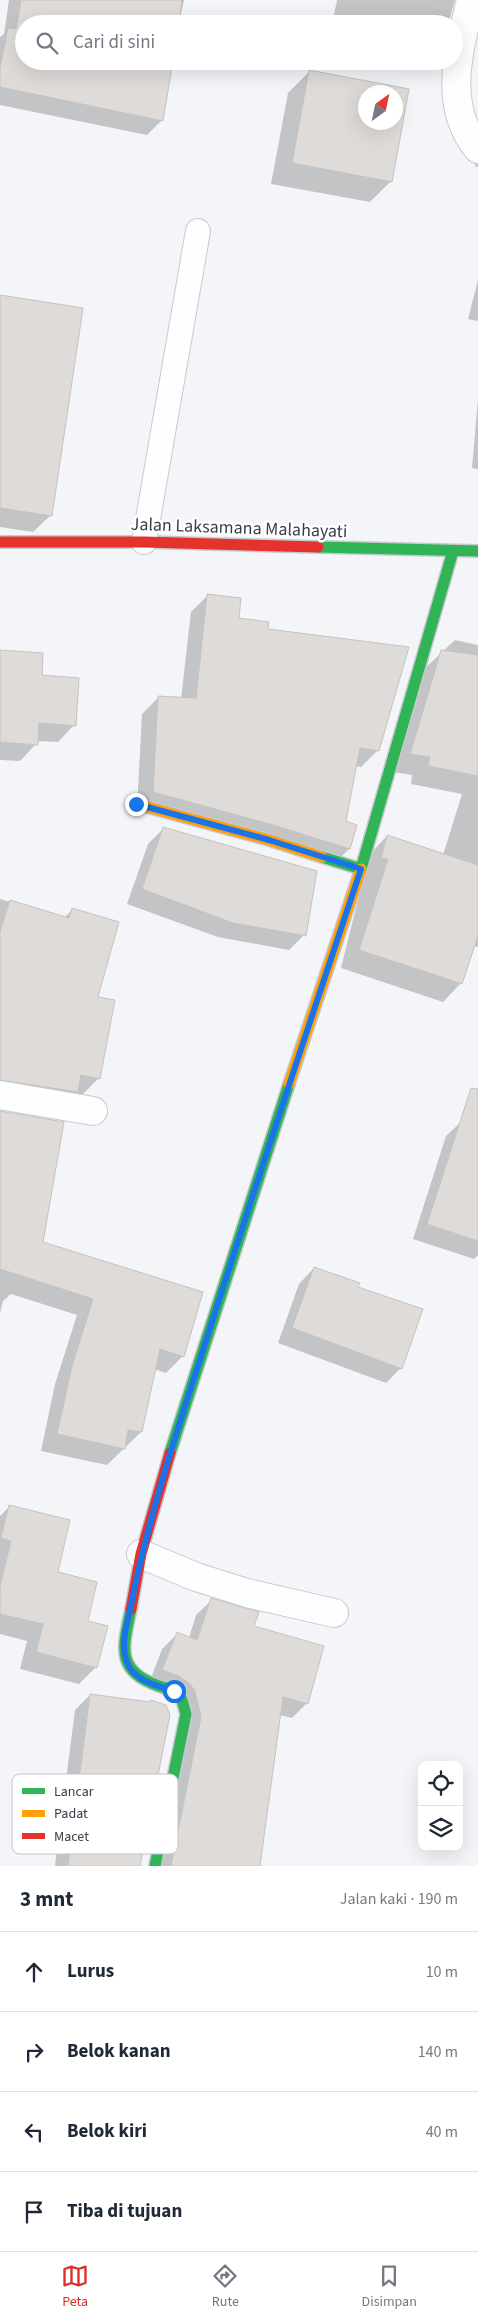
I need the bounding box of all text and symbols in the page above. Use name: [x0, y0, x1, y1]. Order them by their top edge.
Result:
search box: [15, 15, 463, 70]
icon: search: [33, 29, 61, 57]
text: Cari di sini: [73, 29, 155, 56]
north arrow: [358, 85, 403, 130]
street label: Jalan Laksamana Malahayati: [130, 512, 348, 544]
route end: [125, 793, 148, 816]
route start: [163, 1680, 186, 1703]
map controls: [418, 1761, 463, 1851]
button: locate: [418, 1761, 463, 1806]
legend: [12, 1774, 178, 1854]
text: Lancar: [54, 1782, 94, 1802]
text: Padat: [54, 1804, 88, 1824]
button: layers: [418, 1806, 463, 1851]
text: Macet: [54, 1827, 89, 1847]
text: 3 mnt: [20, 1884, 73, 1914]
text: Jalan kaki · 190 m: [340, 1888, 458, 1910]
icon: ahead: [20, 1958, 48, 1986]
text: Lurus: [67, 1958, 114, 1985]
text: 10 m: [426, 1961, 458, 1983]
icon: right: [20, 2038, 48, 2066]
text: Belok kanan: [67, 2038, 171, 2065]
text: 140 m: [418, 2041, 458, 2063]
icon: left: [20, 2118, 48, 2146]
text: Belok kiri: [67, 2118, 147, 2145]
text: 40 m: [426, 2121, 458, 2143]
icon: arrive: [20, 2198, 48, 2226]
text: Tiba di tujuan: [67, 2198, 182, 2225]
tab: Peta: [61, 2262, 89, 2312]
tab: Rute: [211, 2262, 239, 2312]
tab: Disimpan: [362, 2262, 417, 2312]

